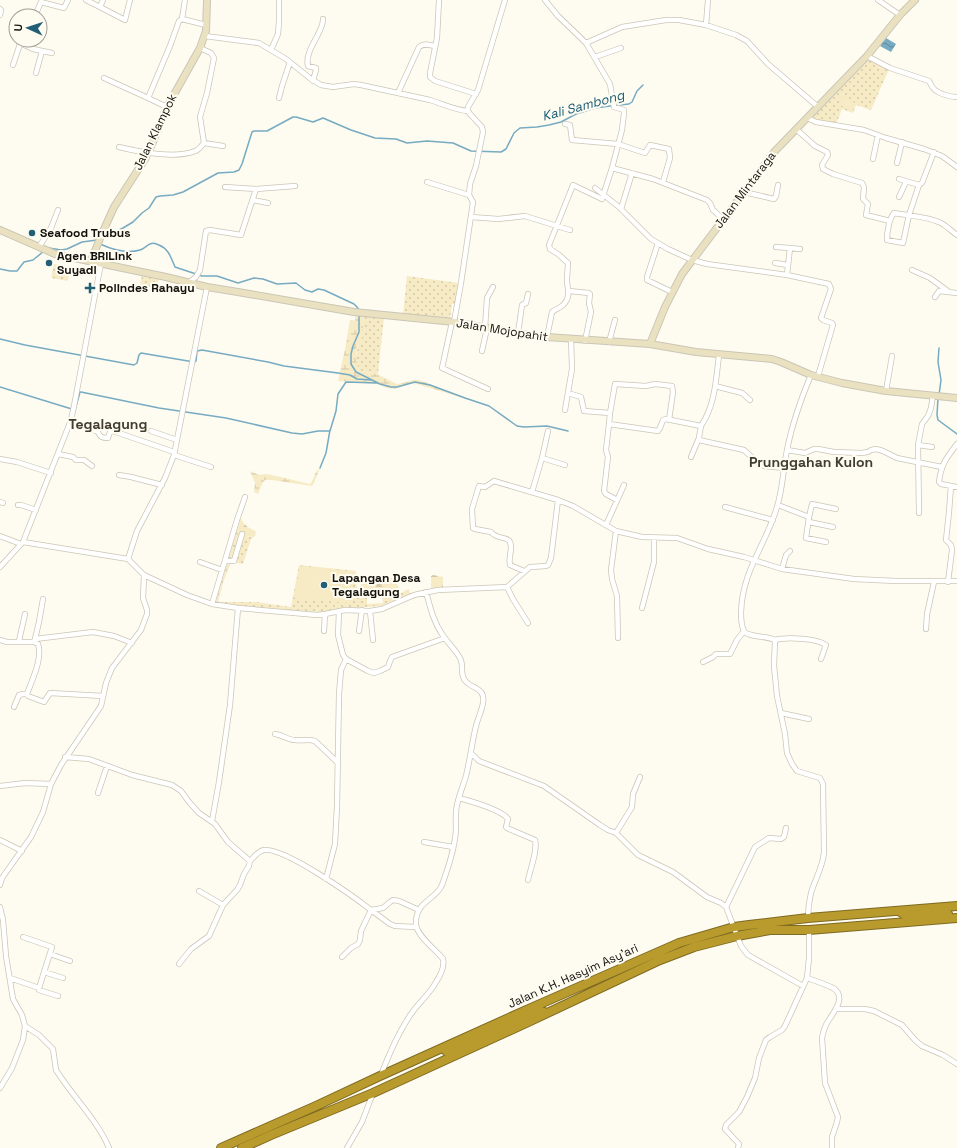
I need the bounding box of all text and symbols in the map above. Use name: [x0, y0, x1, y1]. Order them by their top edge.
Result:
north arrow: [8, 8, 48, 48]
text: U: [11, 23, 25, 32]
water label: Kali Sambong: [540, 86, 627, 125]
street label: Jalan Klampok: [130, 91, 181, 173]
street label: Jalan Mintaraga: [711, 148, 779, 232]
place label: Seafood Trubus: [40, 225, 131, 241]
marker: Seafood Trubus: [27, 228, 37, 238]
place label: Agen BRILink Suyadi: [57, 248, 132, 278]
marker: Agen BRILink Suyadi: [44, 258, 54, 268]
place label: Polindes Rahayu: [99, 280, 195, 296]
marker: Polindes Rahayu: [84, 282, 96, 294]
street label: Jalan Mojopahit: [455, 315, 549, 345]
district label: Tegalagung: [69, 415, 147, 433]
district label: Prunggahan Kulon: [749, 453, 873, 471]
place label: Lapangan Desa Tegalagung: [332, 570, 421, 600]
marker: Lapangan Desa Tegalagung: [319, 580, 329, 590]
street label: Jalan K.H. Hasyim Asy'ari: [505, 940, 641, 1012]

